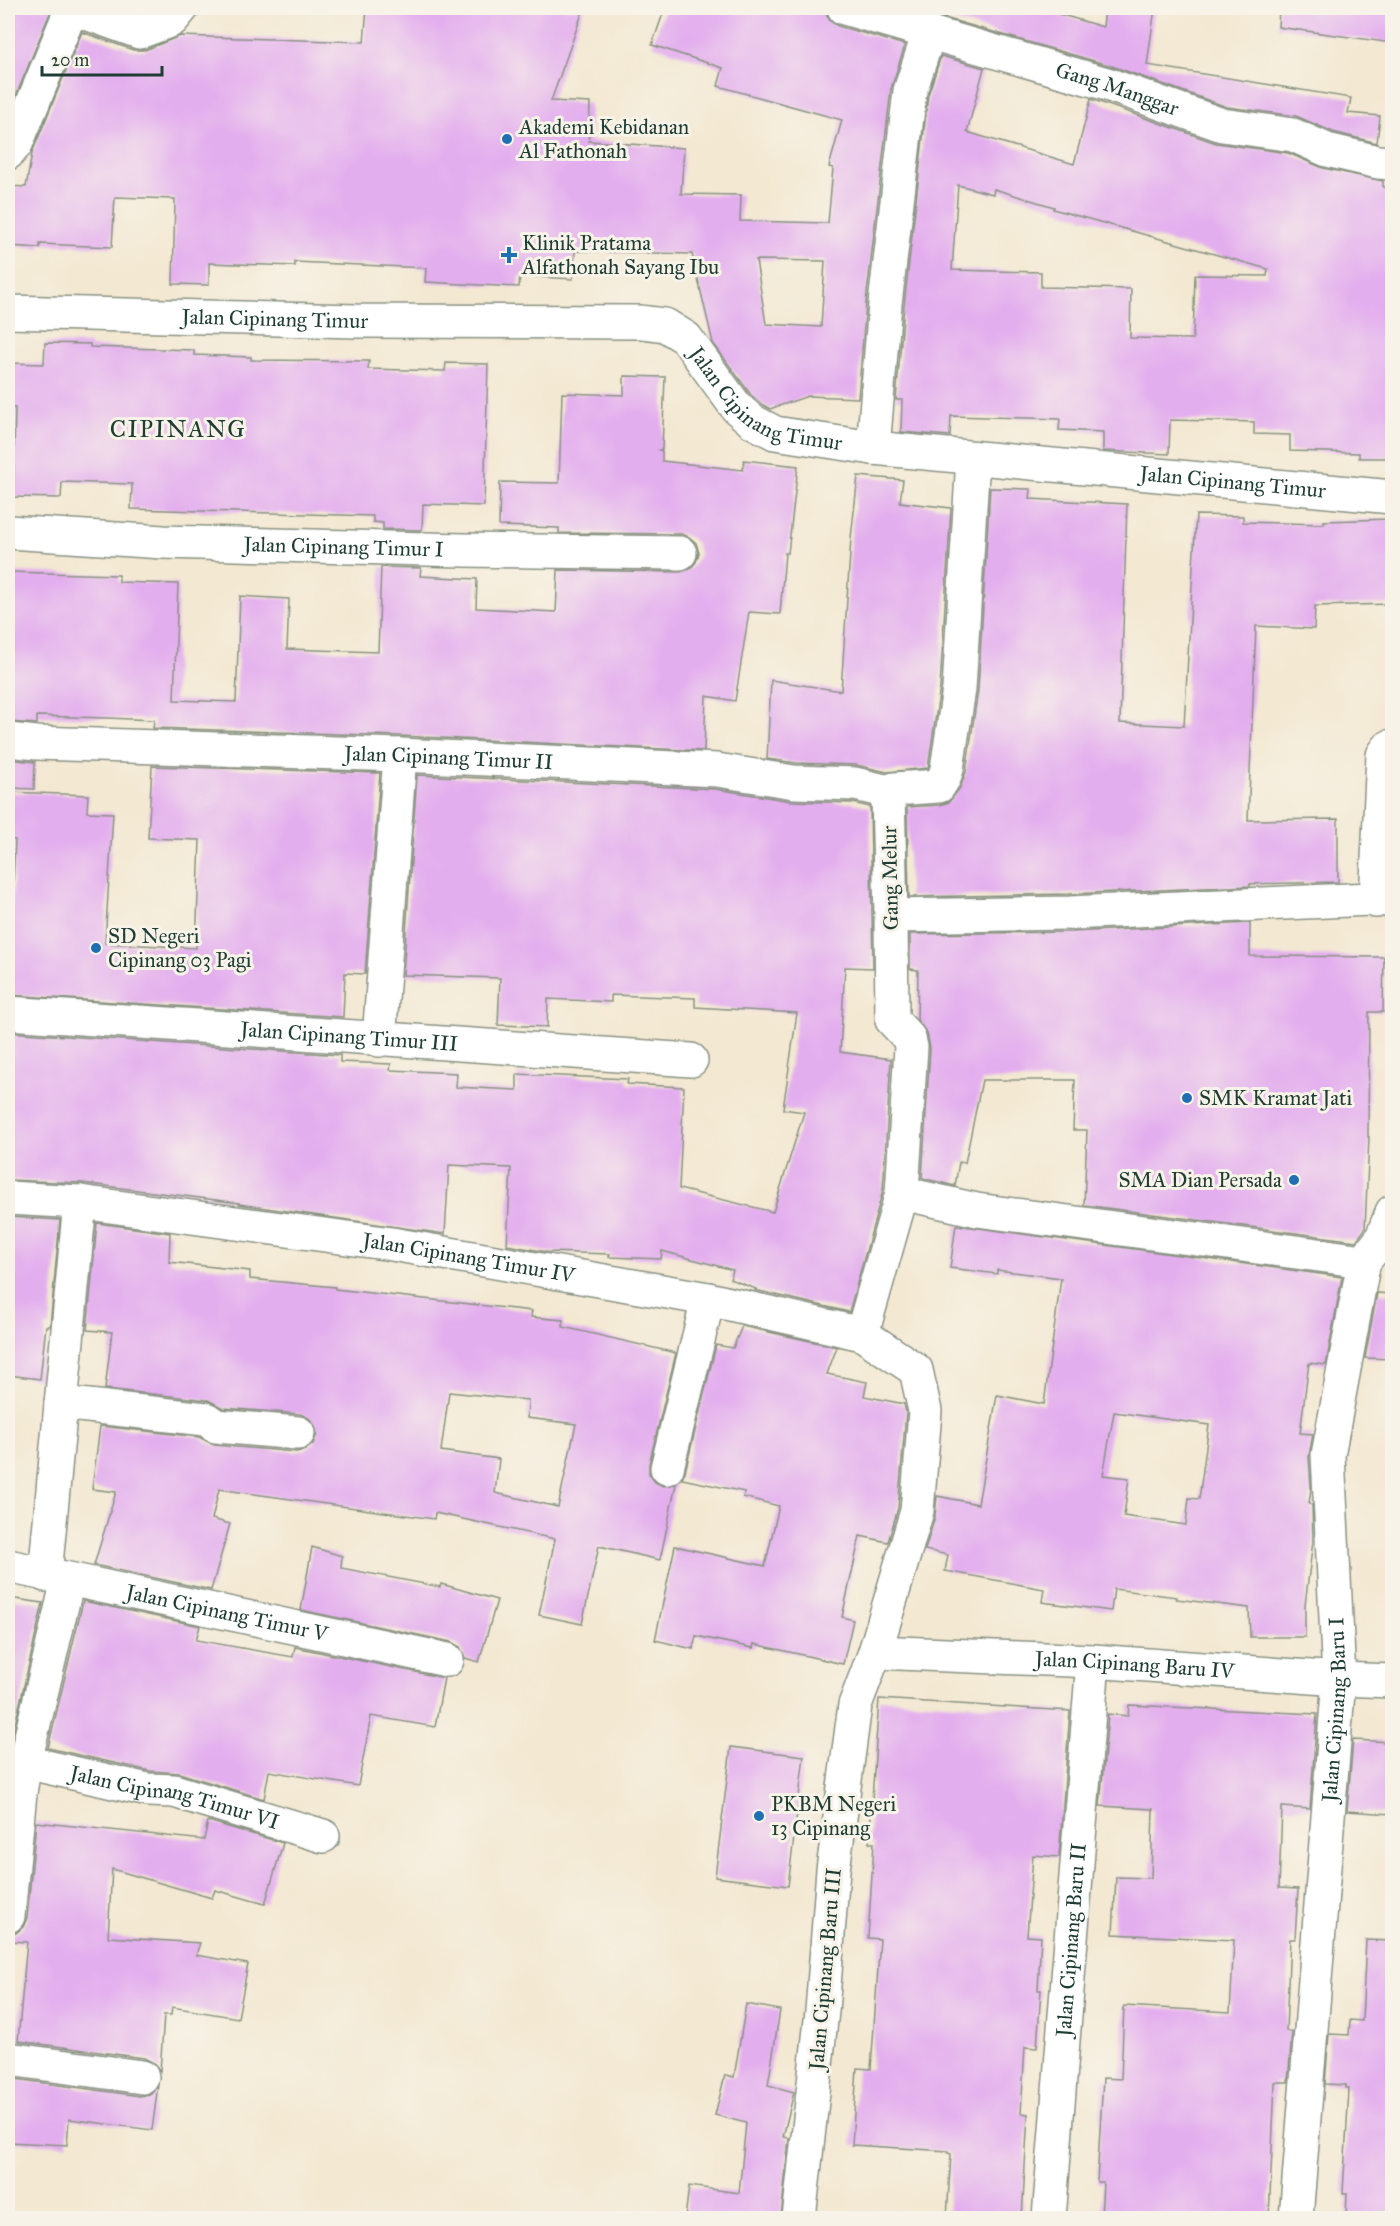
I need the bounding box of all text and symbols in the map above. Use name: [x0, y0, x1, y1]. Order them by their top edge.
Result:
scale bar: [42, 39, 162, 77]
text: 20 m: [51, 49, 89, 71]
street label: Gang Manggar: [1053, 57, 1182, 122]
place label: Akademi Kebidanan Al Fathonah: [518, 114, 689, 164]
marker: Akademi Kebidanan Al Fathonah: [500, 132, 514, 146]
place label: Klinik Pratama Alfathonah Sayang Ibu: [521, 230, 719, 280]
marker: Klinik Pratama Alfathonah Sayang Ibu: [500, 246, 518, 264]
street label: Jalan Cipinang Timur: [179, 303, 368, 334]
street label: Jalan Cipinang Timur: [682, 340, 844, 456]
district label: CIPINANG: [110, 414, 246, 444]
street label: Jalan Cipinang Timur: [1137, 460, 1327, 504]
street label: Jalan Cipinang Timur I: [241, 531, 444, 562]
street label: Jalan Cipinang Timur II: [342, 740, 554, 775]
street label: Gang Melur: [876, 825, 904, 931]
place label: SD Negeri Cipinang 03 Pagi: [108, 923, 252, 973]
marker: SD Negeri Cipinang 03 Pagi: [89, 941, 103, 955]
street label: Jalan Cipinang Timur III: [238, 1016, 459, 1057]
place label: SMK Kramat Jati: [1199, 1085, 1353, 1111]
marker: SMK Kramat Jati: [1180, 1091, 1194, 1105]
place label: SMA Dian Persada: [1118, 1167, 1282, 1193]
marker: SMA Dian Persada: [1287, 1173, 1301, 1187]
street label: Jalan Cipinang Timur IV: [359, 1227, 578, 1289]
street label: Jalan Cipinang Timur V: [122, 1578, 332, 1647]
street label: Jalan Cipinang Baru I: [1316, 1617, 1352, 1805]
street label: Jalan Cipinang Baru IV: [1032, 1646, 1237, 1684]
street label: Jalan Cipinang Timur VI: [66, 1759, 282, 1835]
place label: PKBM Negeri 13 Cipinang: [771, 1791, 896, 1841]
marker: PKBM Negeri 13 Cipinang: [752, 1809, 766, 1823]
street label: Jalan Cipinang Baru II: [1050, 1842, 1092, 2040]
street label: Jalan Cipinang Baru III: [803, 1867, 847, 2073]

